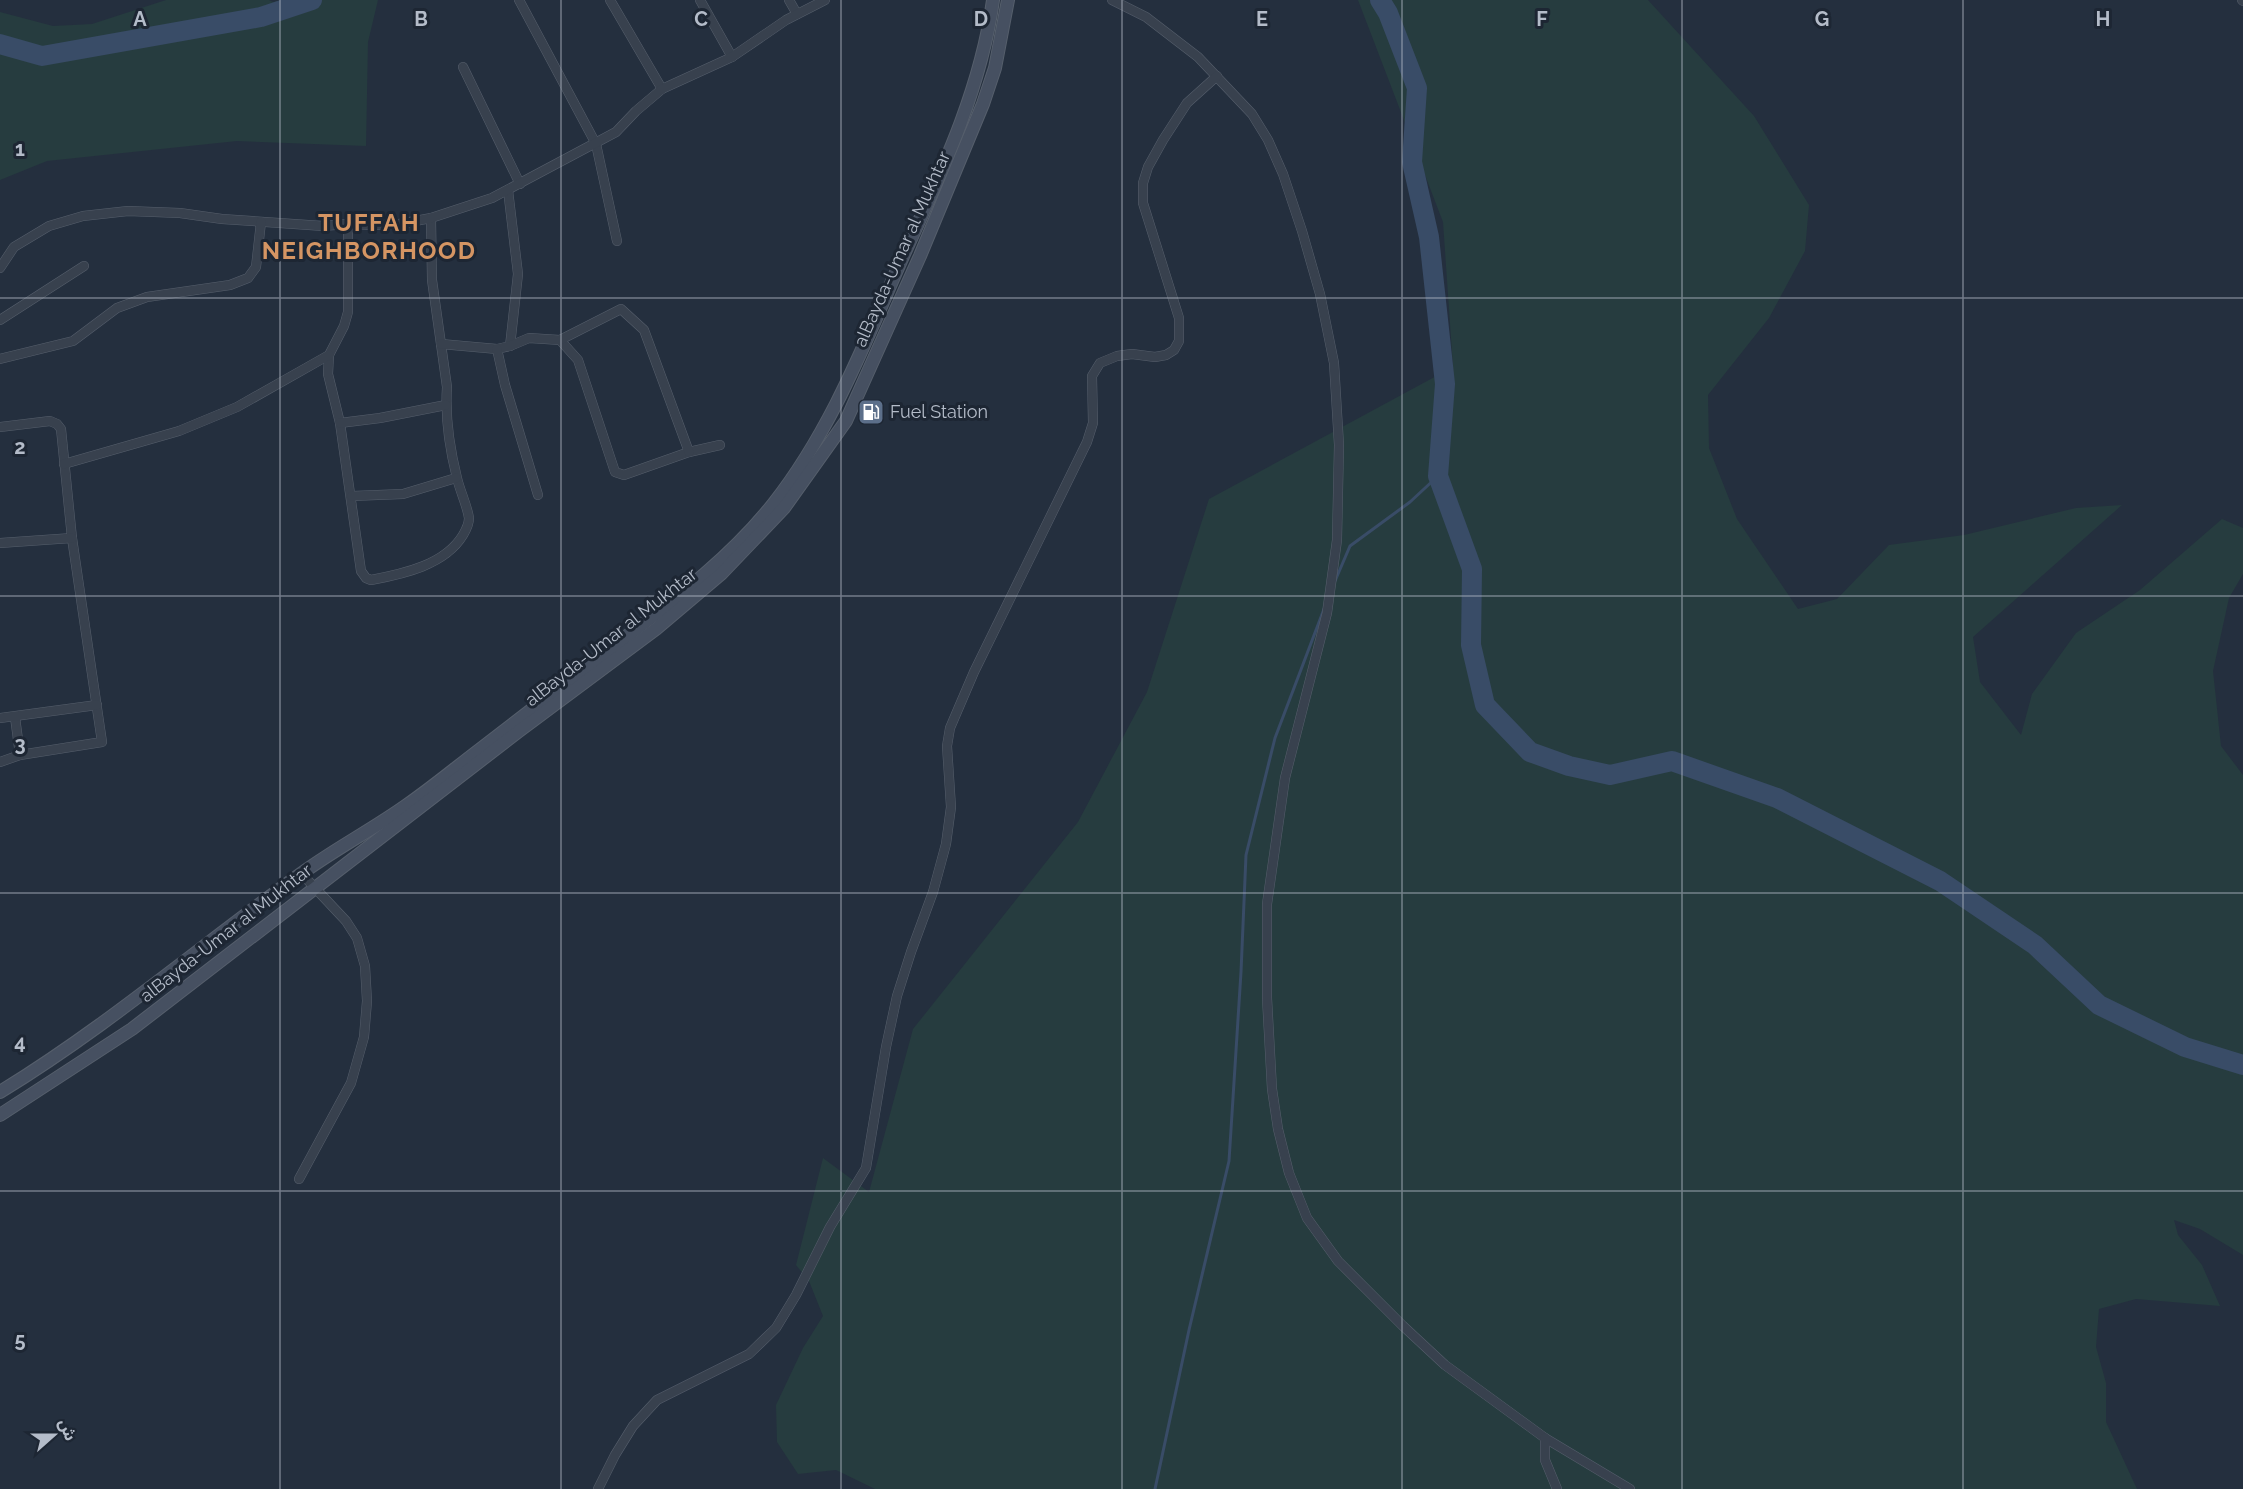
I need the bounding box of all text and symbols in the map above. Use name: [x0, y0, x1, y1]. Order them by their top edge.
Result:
text: A: [133, 7, 147, 31]
text: B: [414, 7, 428, 31]
text: C: [694, 7, 708, 31]
text: D: [974, 7, 988, 31]
text: E: [1256, 7, 1268, 31]
text: F: [1536, 7, 1548, 31]
text: G: [1815, 7, 1829, 31]
text: H: [2096, 7, 2110, 31]
text: 1: [15, 137, 25, 161]
street label: alBayda-Umar al Mukhtar: [849, 147, 955, 350]
district label: TUFFAH NEIGHBORHOOD: [262, 208, 476, 265]
fuel station icon: Fuel Station: [856, 397, 886, 427]
place label: Fuel Station: [890, 401, 988, 422]
text: 2: [14, 435, 26, 459]
street label: alBayda-Umar al Mukhtar: [521, 563, 701, 710]
text: 3: [14, 732, 26, 756]
street label: alBayda-Umar al Mukhtar: [136, 859, 316, 1006]
text: 4: [14, 1030, 26, 1054]
text: 5: [14, 1328, 26, 1352]
north arrow: [24, 1405, 84, 1465]
text: ش: [55, 1416, 80, 1444]

